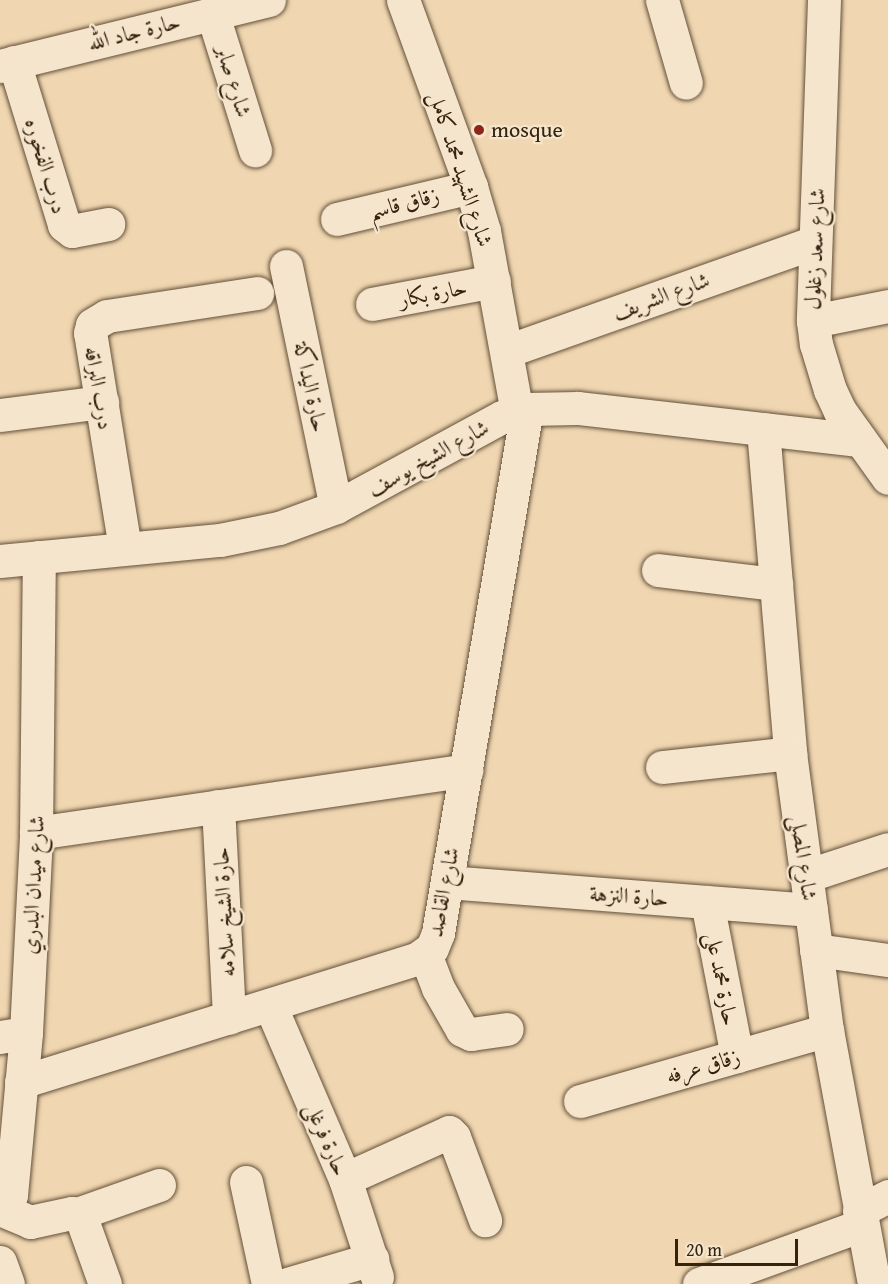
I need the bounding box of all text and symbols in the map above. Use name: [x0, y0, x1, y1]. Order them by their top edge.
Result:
street label: حارة جاد الله: [85, 8, 183, 56]
street label: شارع صابر: [211, 42, 257, 120]
street label: شارع الشهيد محمد كامل: [423, 88, 499, 250]
street label: درب الفخوره: [19, 115, 73, 217]
place label: mosque: [491, 117, 563, 143]
marker: mosque: [472, 123, 486, 137]
street label: زقاق قاسم: [366, 182, 442, 224]
street label: شارع سعد زغلول: [800, 188, 830, 310]
street label: شارع الشريف: [609, 266, 713, 326]
street label: حارة بكار: [397, 273, 469, 313]
street label: حارة اليداكة: [289, 340, 333, 434]
street label: درب البراقه: [79, 344, 119, 432]
street label: شارع الشيخ يوسف: [363, 414, 493, 502]
street label: شارع المصلى: [785, 814, 823, 902]
street label: شارع ميدان البدري: [16, 815, 50, 955]
street label: شارع القاصد: [421, 845, 465, 939]
street label: حارة الشيخ سلامه: [207, 846, 241, 978]
street label: حارة النزهة: [589, 880, 669, 912]
street label: حارة محمد على: [700, 930, 744, 1028]
street label: زقاق عرفه: [663, 1043, 743, 1089]
street label: حارة فرغلى: [300, 1098, 354, 1180]
scale bar: [678, 1227, 801, 1265]
text: 20 m: [686, 1236, 722, 1263]

